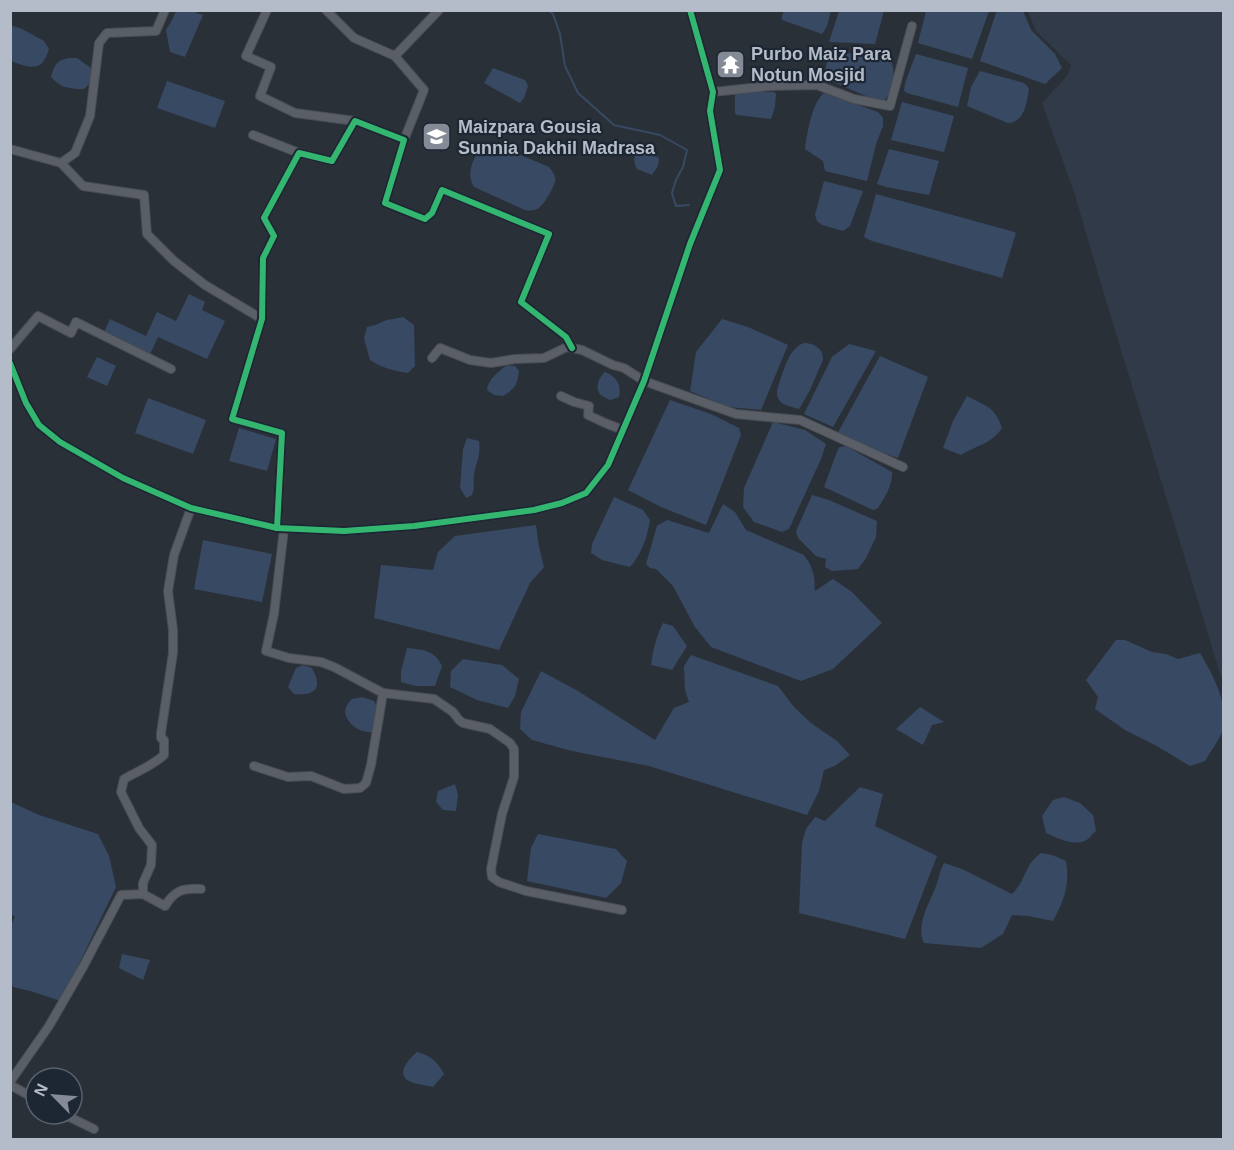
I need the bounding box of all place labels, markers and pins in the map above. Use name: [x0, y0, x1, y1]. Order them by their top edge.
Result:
place label: Purbo Maiz Para Notun Mosjid: [751, 44, 892, 85]
temple icon: Purbo Maiz Para Notun Mosjid: [714, 48, 746, 80]
place label: Maizpara Gousia Sunnia Dakhil Madrasa: [458, 117, 656, 158]
school or university icon: Maizpara Gousia Sunnia Dakhil Madrasa: [421, 121, 453, 153]

